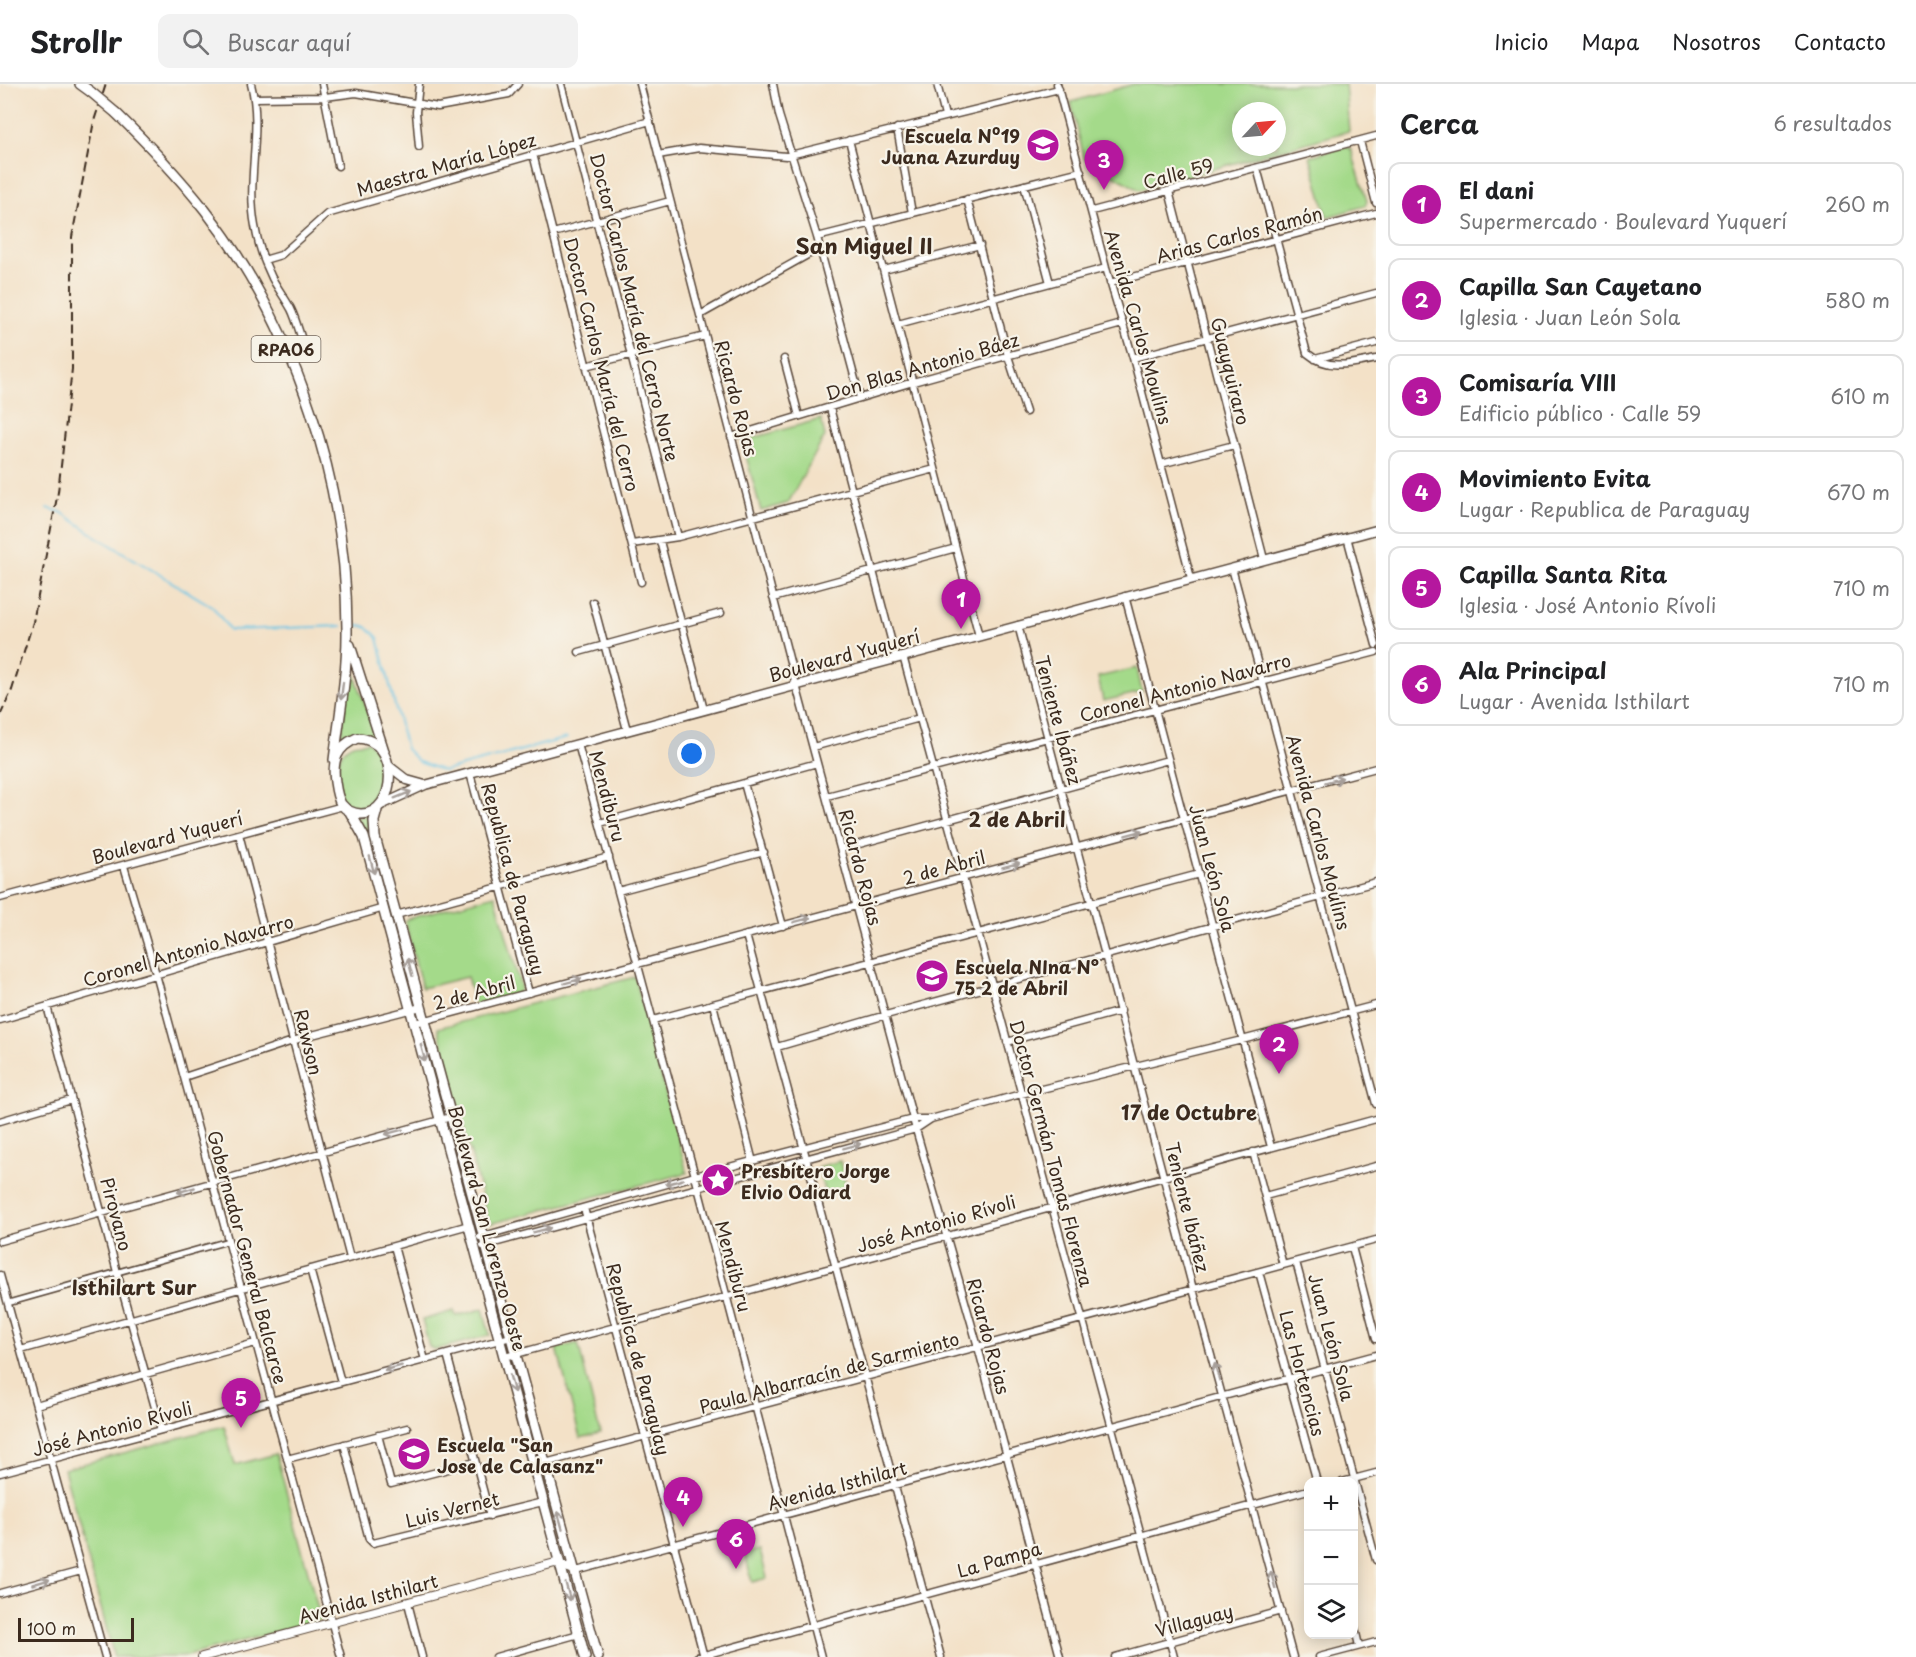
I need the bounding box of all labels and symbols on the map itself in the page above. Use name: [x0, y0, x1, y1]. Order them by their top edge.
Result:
north arrow: [1232, 102, 1286, 156]
place label: Escuela Nº19 Juana Azurduy: [881, 122, 1020, 170]
street label: Maestra María López: [353, 125, 539, 203]
school or university icon: Escuela Nº19 Juana Azurduy: [1025, 127, 1061, 163]
pin: 3: [1084, 141, 1124, 190]
street label: Doctor Carlos María del Cerro Norte: [586, 149, 684, 465]
street label: Calle 59: [1140, 151, 1216, 195]
street label: Arias Carlos Ramón: [1153, 199, 1325, 269]
street label: Avenida Carlos Moulins: [1098, 226, 1180, 428]
district label: San Miguel II: [796, 229, 932, 261]
street label: Doctor Carlos María del Cerro: [559, 232, 645, 496]
street label: Guayquiraro: [1205, 314, 1257, 428]
street label: Don Blas Antonio Báez: [822, 325, 1022, 407]
road number: RPA06: [252, 336, 320, 362]
street label: Ricardo Rojas: [709, 337, 765, 459]
pin: 1: [942, 580, 980, 629]
street label: Boulevard Yuquerí: [766, 622, 923, 688]
street label: Coronel Antonio Navarro: [1076, 646, 1294, 728]
street label: Teniente Ibáñez: [1029, 652, 1089, 788]
one-way arrow: [336, 681, 347, 701]
street label: Avenida Carlos Moulins: [1280, 731, 1358, 933]
your location: [677, 739, 706, 768]
street label: Mendiburu: [583, 747, 633, 845]
one-way arrow: [1324, 773, 1343, 785]
street label: Republica de Paraguay: [475, 780, 553, 978]
one-way arrow: [393, 789, 412, 800]
street label: Juan León Sola: [1183, 801, 1243, 936]
street label: Boulevard Yuquerí: [89, 804, 246, 870]
district label: 2 de Abril: [969, 804, 1065, 834]
street label: Ricardo Rojas: [833, 806, 889, 928]
one-way arrow: [1124, 826, 1143, 838]
street label: 2 de Abril: [900, 843, 988, 891]
one-way arrow: [367, 855, 378, 874]
one-way arrow: [1001, 859, 1020, 870]
street label: Coronel Antonio Navarro: [80, 907, 296, 993]
one-way arrow: [793, 914, 812, 926]
place label: Escuela NIna N° 75 2 de Abril: [955, 953, 1099, 1001]
one-way arrow: [404, 957, 415, 976]
school or university icon: Escuela NIna N° 75 2 de Abril: [914, 958, 950, 994]
street label: 2 de Abril: [430, 968, 518, 1016]
one-way arrow: [563, 975, 582, 987]
street label: Rawson: [288, 1006, 330, 1078]
street label: Doctor Germán Tomas Florenza: [1003, 1016, 1101, 1290]
pin: 2: [1260, 1024, 1298, 1074]
one-way arrow: [418, 1044, 430, 1063]
district label: 17 de Octubre: [1121, 1097, 1257, 1127]
street label: Boulevard San Lorenzo Oeste: [442, 1102, 534, 1354]
street label: Gobernador General Balcarce: [201, 1127, 295, 1387]
one-way arrow: [385, 1127, 404, 1138]
street label: Teniente Ibáñez: [1159, 1139, 1217, 1275]
one-way arrow: [842, 1140, 861, 1152]
place label: Presbítero Jorge Elvio Odiard: [741, 1157, 890, 1205]
place icon: Presbítero Jorge Elvio Odiard: [700, 1162, 736, 1198]
street label: Pirovano: [94, 1174, 140, 1254]
one-way arrow: [665, 1177, 684, 1189]
one-way arrow: [177, 1184, 196, 1196]
street label: José Antonio Rívoli: [853, 1187, 1019, 1259]
street label: Mendiburu: [709, 1217, 759, 1315]
one-way arrow: [532, 1224, 551, 1236]
street label: Republica de Paraguay: [600, 1260, 678, 1458]
street label: Juan León Sola: [1302, 1270, 1362, 1405]
district label: Isthilart Sur: [71, 1272, 197, 1302]
street label: Ricardo Rojas: [961, 1275, 1017, 1397]
street label: Las Hortencias: [1273, 1307, 1333, 1439]
street label: Paula Albarracín de Sarmiento: [696, 1324, 962, 1420]
one-way arrow: [1211, 1362, 1222, 1381]
one-way arrow: [384, 1363, 403, 1375]
one-way arrow: [507, 1374, 518, 1393]
pin: 5: [222, 1378, 260, 1428]
street label: José Antonio Rívoli: [29, 1394, 195, 1462]
place label: Escuela "San Jose de Calasanz": [437, 1431, 603, 1479]
school or university icon: Escuela "San Jose de Calasanz": [396, 1436, 432, 1472]
street label: Avenida Isthilart: [764, 1453, 910, 1517]
pin: 4: [664, 1478, 702, 1527]
street label: Luis Vernet: [402, 1484, 502, 1534]
one-way arrow: [553, 1511, 565, 1530]
pin: 6: [716, 1520, 756, 1569]
street label: La Pampa: [954, 1534, 1044, 1584]
street label: Avenida Isthilart: [295, 1566, 441, 1630]
one-way arrow: [1266, 1571, 1278, 1590]
one-way arrow: [31, 1576, 50, 1587]
one-way arrow: [563, 1582, 574, 1601]
street label: Villaguay: [1152, 1597, 1236, 1643]
scale bar: [18, 1615, 134, 1642]

